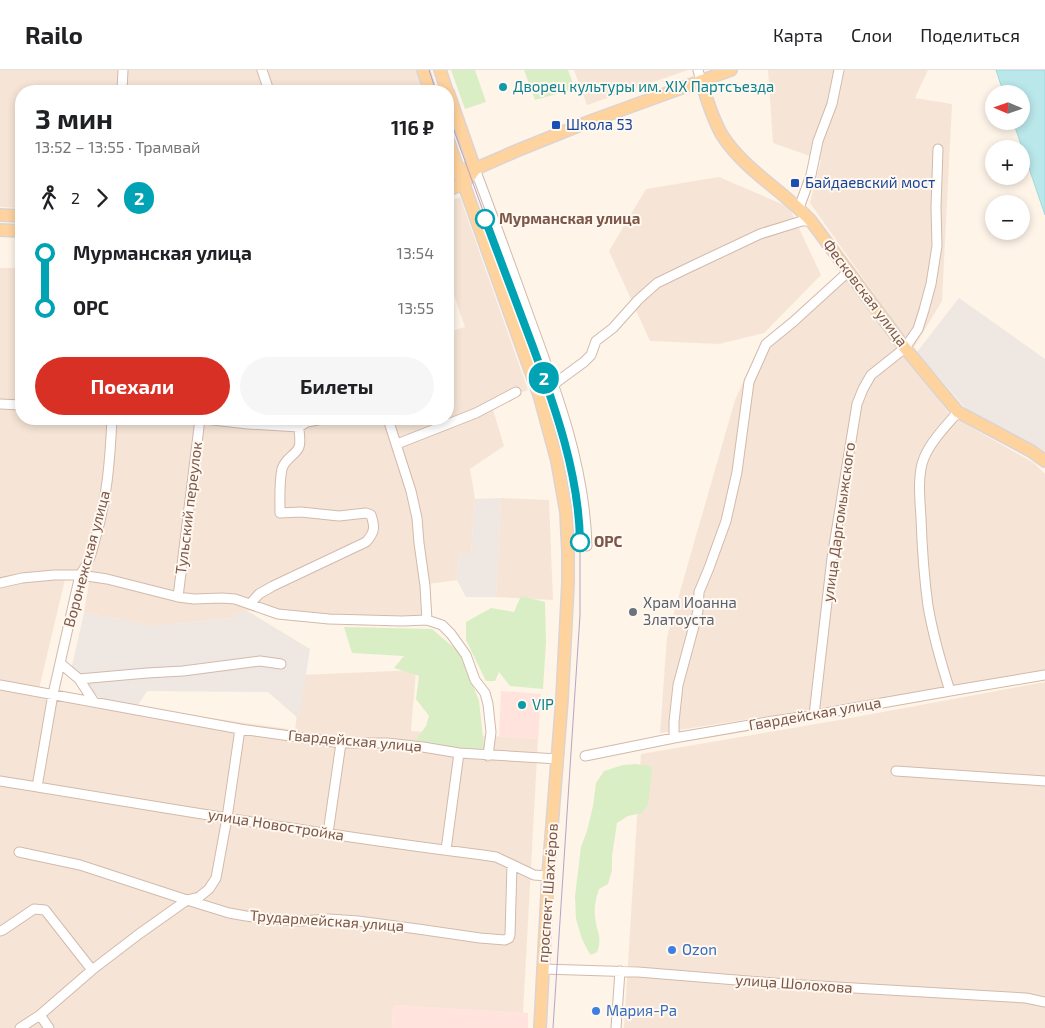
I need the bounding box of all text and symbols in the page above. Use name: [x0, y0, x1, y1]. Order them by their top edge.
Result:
text: Railo: [25, 20, 83, 49]
text: Карта: [773, 24, 823, 46]
text: Слои: [851, 24, 892, 46]
text: Поделиться: [920, 24, 1020, 46]
place label: Дворец культуры им. XIX Партсъезда: [513, 77, 774, 96]
marker: Дворец культуры им. XIX Партсъезда: [497, 81, 509, 93]
north arrow: [985, 85, 1030, 130]
map controls: [985, 85, 1030, 240]
text: 3 мин: [35, 101, 113, 135]
place label: Школа 53: [566, 115, 633, 133]
text: 116 ₽: [391, 116, 434, 139]
marker: Школа 53: [550, 119, 562, 131]
text: 13:52 – 13:55 · Трамвай: [35, 137, 200, 156]
button: +: [985, 140, 1030, 185]
place label: Байдаевский мост: [805, 173, 935, 191]
marker: Байдаевский мост: [789, 177, 801, 189]
icon: walk: [35, 184, 63, 212]
icon: forward: [88, 184, 116, 212]
text: 2: [134, 187, 144, 209]
text: 2: [71, 188, 80, 207]
button: −: [985, 195, 1030, 240]
marker: Мурманская улица: [475, 209, 495, 229]
place label: Мурманская улица: [499, 209, 640, 227]
street label: Фесковская улица: [819, 235, 912, 350]
text: Мурманская улица: [73, 241, 252, 264]
text: 13:54: [397, 243, 434, 262]
text: ОРС: [73, 296, 109, 319]
text: 13:55: [398, 298, 434, 317]
button: Поехали: [35, 357, 230, 415]
button: Билеты: [240, 357, 434, 415]
line badge: 2: [528, 362, 560, 394]
text: 2: [539, 367, 549, 389]
street label: Тульский переулок: [171, 440, 206, 575]
street label: улица Даргомыжского: [818, 441, 859, 603]
street label: Воронежская улица: [59, 488, 114, 629]
marker: ОРС: [570, 532, 590, 552]
place label: ОРС: [594, 532, 623, 550]
place label: Храм Иоанна Златоуста: [643, 593, 737, 629]
marker: Храм Иоанна Златоуста: [627, 606, 639, 618]
street label: Гвардейская улица: [747, 692, 883, 735]
place label: VIP: [532, 695, 554, 713]
marker: VIP: [516, 699, 528, 711]
street label: Гвардейская улица: [287, 725, 423, 756]
street label: улица Новостройка: [207, 804, 346, 845]
street label: проспект Шахтёров: [533, 823, 561, 963]
street label: Трудармейская улица: [249, 906, 405, 935]
place label: Ozon: [682, 940, 717, 958]
marker: Ozon: [666, 944, 678, 956]
street label: улица Шолохова: [735, 970, 853, 997]
place label: Мария-Ра: [606, 1001, 677, 1019]
marker: Мария-Ра: [590, 1005, 602, 1017]

